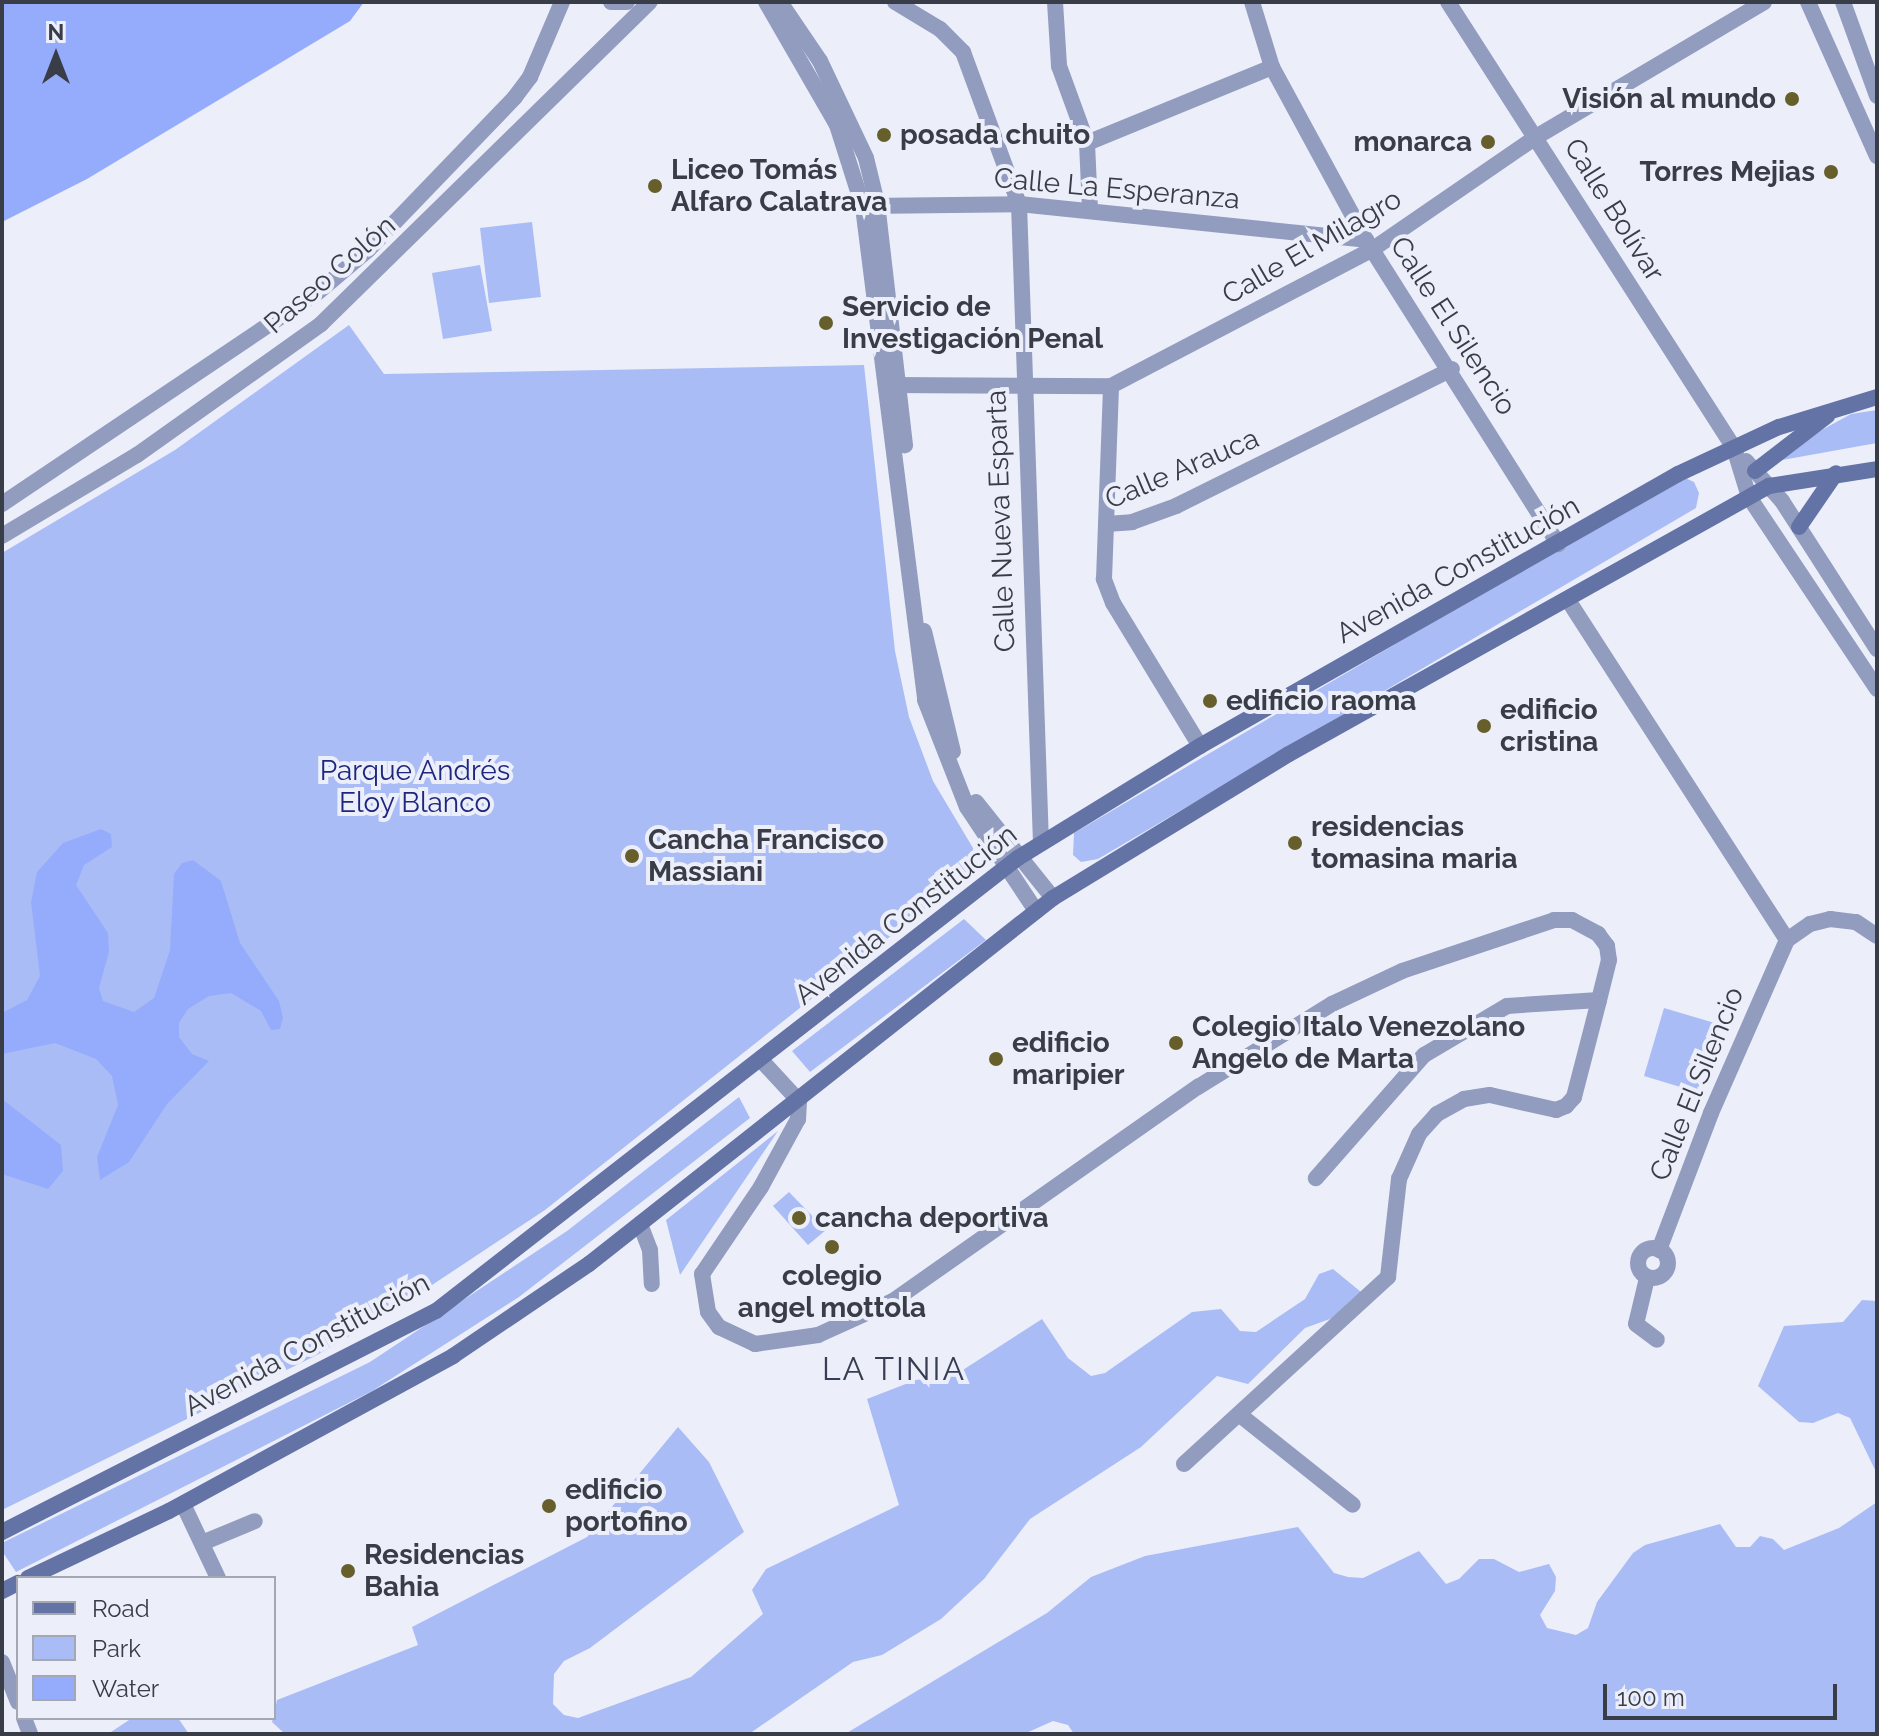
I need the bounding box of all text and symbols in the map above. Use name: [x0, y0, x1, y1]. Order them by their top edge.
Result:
north arrow: [16, 16, 96, 96]
text: N: [48, 19, 64, 45]
place label: Visión al mundo: [1561, 82, 1776, 116]
marker: Visión al mundo: [1783, 90, 1801, 108]
place label: posada chuito: [900, 118, 1090, 152]
place label: monarca: [1353, 125, 1472, 159]
marker: posada chuito: [875, 126, 893, 144]
street label: Calle Bolívar: [1557, 132, 1671, 288]
marker: monarca: [1479, 133, 1497, 151]
place label: Liceo Tomás Alfaro Calatrava: [671, 153, 887, 219]
place label: Torres Mejias: [1640, 155, 1815, 189]
street label: Calle La Esperanza: [993, 162, 1241, 216]
marker: Torres Mejias: [1822, 163, 1840, 181]
marker: Liceo Tomás Alfaro Calatrava: [646, 177, 664, 195]
street label: Calle El Milagro: [1216, 182, 1408, 312]
street label: Paseo Colón: [258, 209, 402, 341]
street label: Calle El Silencio: [1383, 230, 1523, 422]
place label: Servicio de Investigación Penal: [842, 290, 1103, 356]
marker: Servicio de Investigación Penal: [817, 314, 835, 332]
street label: Calle Nueva Esparta: [980, 389, 1022, 653]
street label: Calle Arauca: [1100, 421, 1264, 517]
street label: Avenida Constitución: [1331, 489, 1585, 651]
place label: edificio raoma: [1226, 684, 1416, 718]
marker: edificio raoma: [1201, 692, 1219, 710]
place label: edificio cristina: [1500, 693, 1598, 759]
marker: edificio cristina: [1475, 717, 1493, 735]
park label: Parque Andrés Eloy Blanco: [319, 754, 511, 820]
place label: residencias tomasina maria: [1311, 810, 1518, 876]
street label: Avenida Constitución: [788, 818, 1024, 1012]
place label: Cancha Francisco Massiani: [648, 823, 884, 889]
marker: residencias tomasina maria: [1286, 834, 1304, 852]
marker: Cancha Francisco Massiani: [623, 847, 641, 865]
street label: Calle El Silencio: [1643, 982, 1751, 1186]
place label: Colegio Italo Venezolano Angelo de Marta: [1192, 1010, 1526, 1076]
place label: edificio maripier: [1012, 1026, 1125, 1092]
marker: Colegio Italo Venezolano Angelo de Marta: [1167, 1034, 1185, 1052]
marker: edificio maripier: [987, 1050, 1005, 1068]
place label: cancha deportiva: [815, 1201, 1049, 1235]
marker: cancha deportiva: [790, 1209, 808, 1227]
marker: colegio angel mottola: [823, 1238, 841, 1256]
place label: colegio angel mottola: [737, 1259, 927, 1325]
street label: Avenida Constitución: [179, 1266, 435, 1424]
district label: LA TINIA: [821, 1350, 967, 1388]
place label: edificio portofino: [565, 1473, 688, 1539]
marker: edificio portofino: [540, 1497, 558, 1515]
place label: Residencias Bahia: [364, 1538, 524, 1604]
marker: Residencias Bahia: [339, 1562, 357, 1580]
legend: [16, 1576, 276, 1720]
text: Road: [92, 1594, 150, 1623]
text: Park: [92, 1634, 141, 1663]
scale bar: [1607, 1668, 1841, 1718]
text: Water: [92, 1674, 159, 1703]
text: 100 m: [1617, 1683, 1685, 1712]

